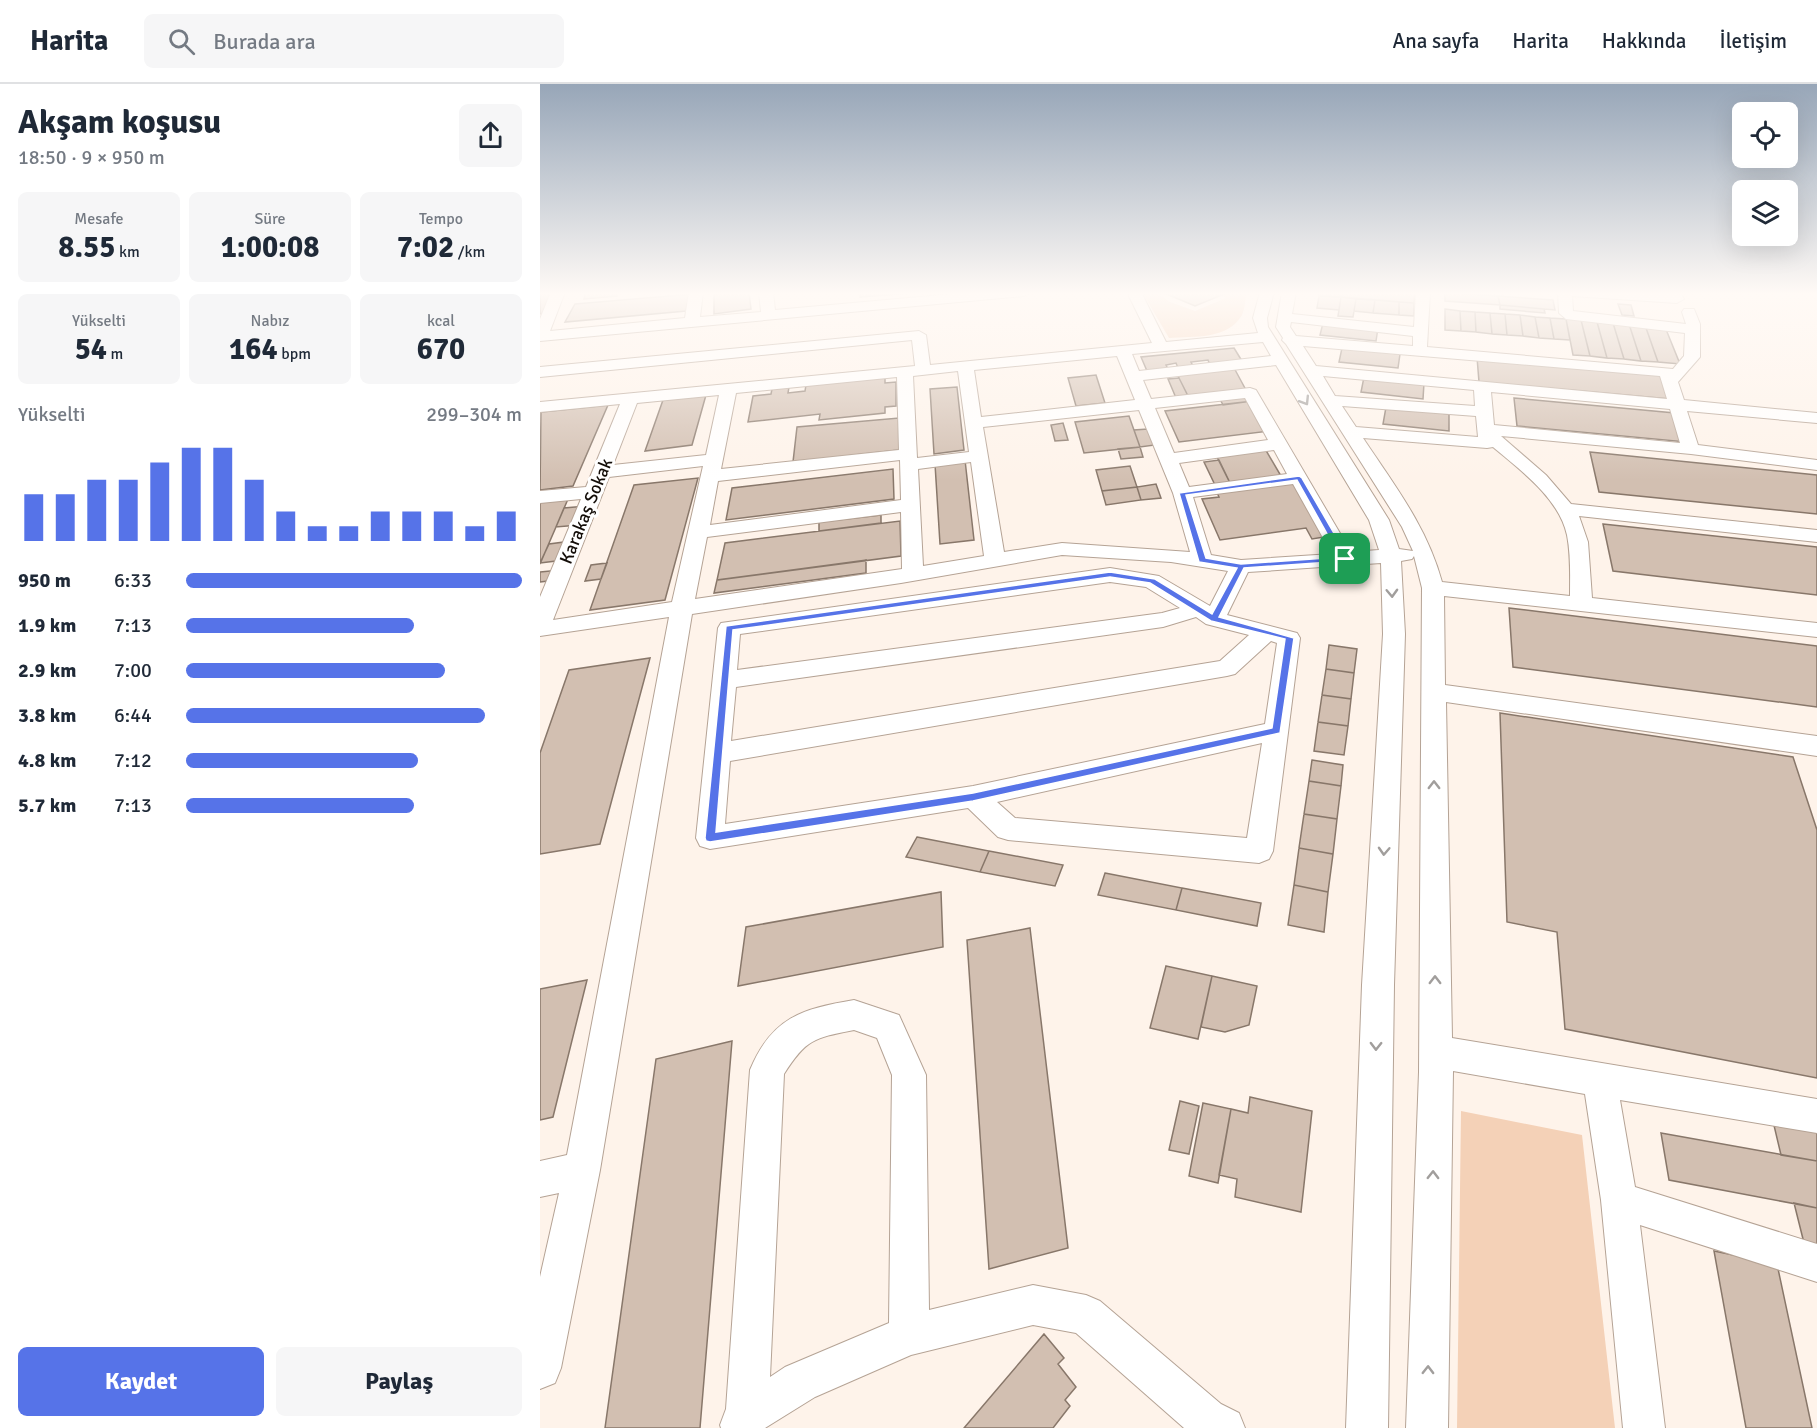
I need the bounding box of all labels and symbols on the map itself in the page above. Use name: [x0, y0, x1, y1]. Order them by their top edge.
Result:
one-way arrow: [1297, 394, 1308, 405]
street label: Karakaş Sokak: [555, 455, 617, 567]
pin: [1319, 533, 1370, 584]
one-way arrow: [1386, 589, 1399, 598]
one-way arrow: [1427, 780, 1440, 789]
one-way arrow: [1377, 847, 1390, 856]
one-way arrow: [1429, 975, 1441, 984]
one-way arrow: [1370, 1041, 1382, 1050]
one-way arrow: [1427, 1170, 1439, 1179]
one-way arrow: [1422, 1365, 1434, 1374]

